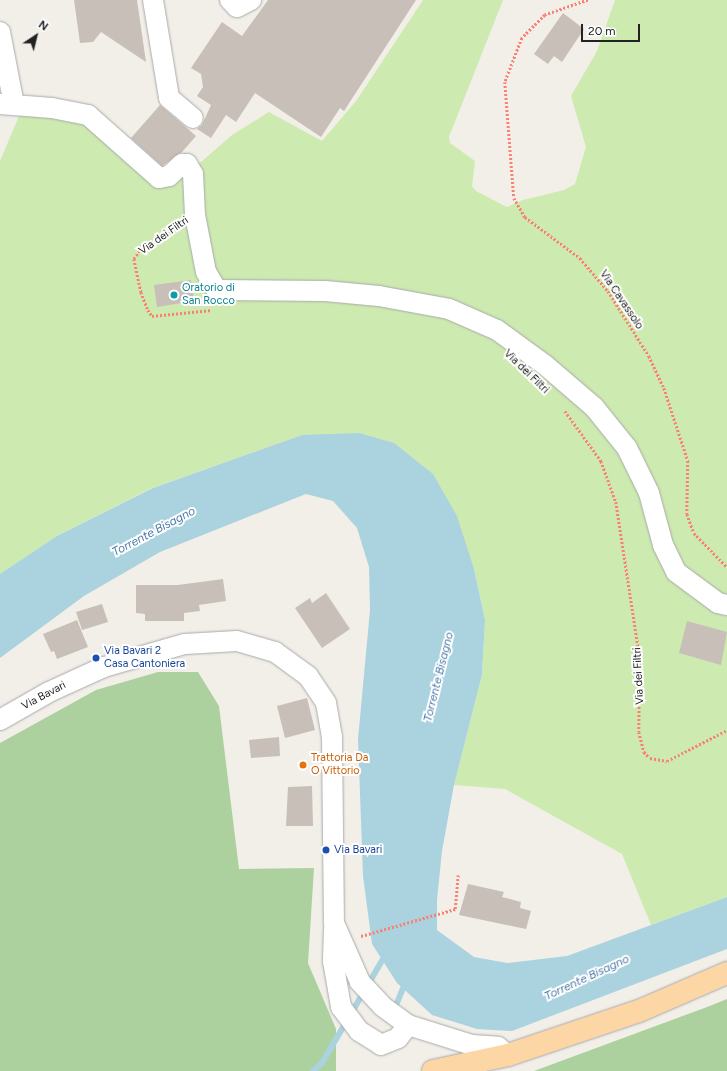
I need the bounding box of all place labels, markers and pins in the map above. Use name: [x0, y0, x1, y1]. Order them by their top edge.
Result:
place label: Oratorio di San Rocco: [182, 282, 235, 308]
marker: Oratorio di San Rocco: [169, 290, 179, 300]
place label: Via Bavari 2 Casa Cantoniera: [104, 645, 185, 671]
marker: Via Bavari 2 Casa Cantoniera: [91, 653, 101, 663]
place label: Trattoria Da O Vittorio: [311, 752, 368, 778]
marker: Trattoria Da O Vittorio: [298, 760, 308, 770]
place label: Via Bavari: [334, 843, 382, 857]
marker: Via Bavari: [321, 845, 331, 855]

